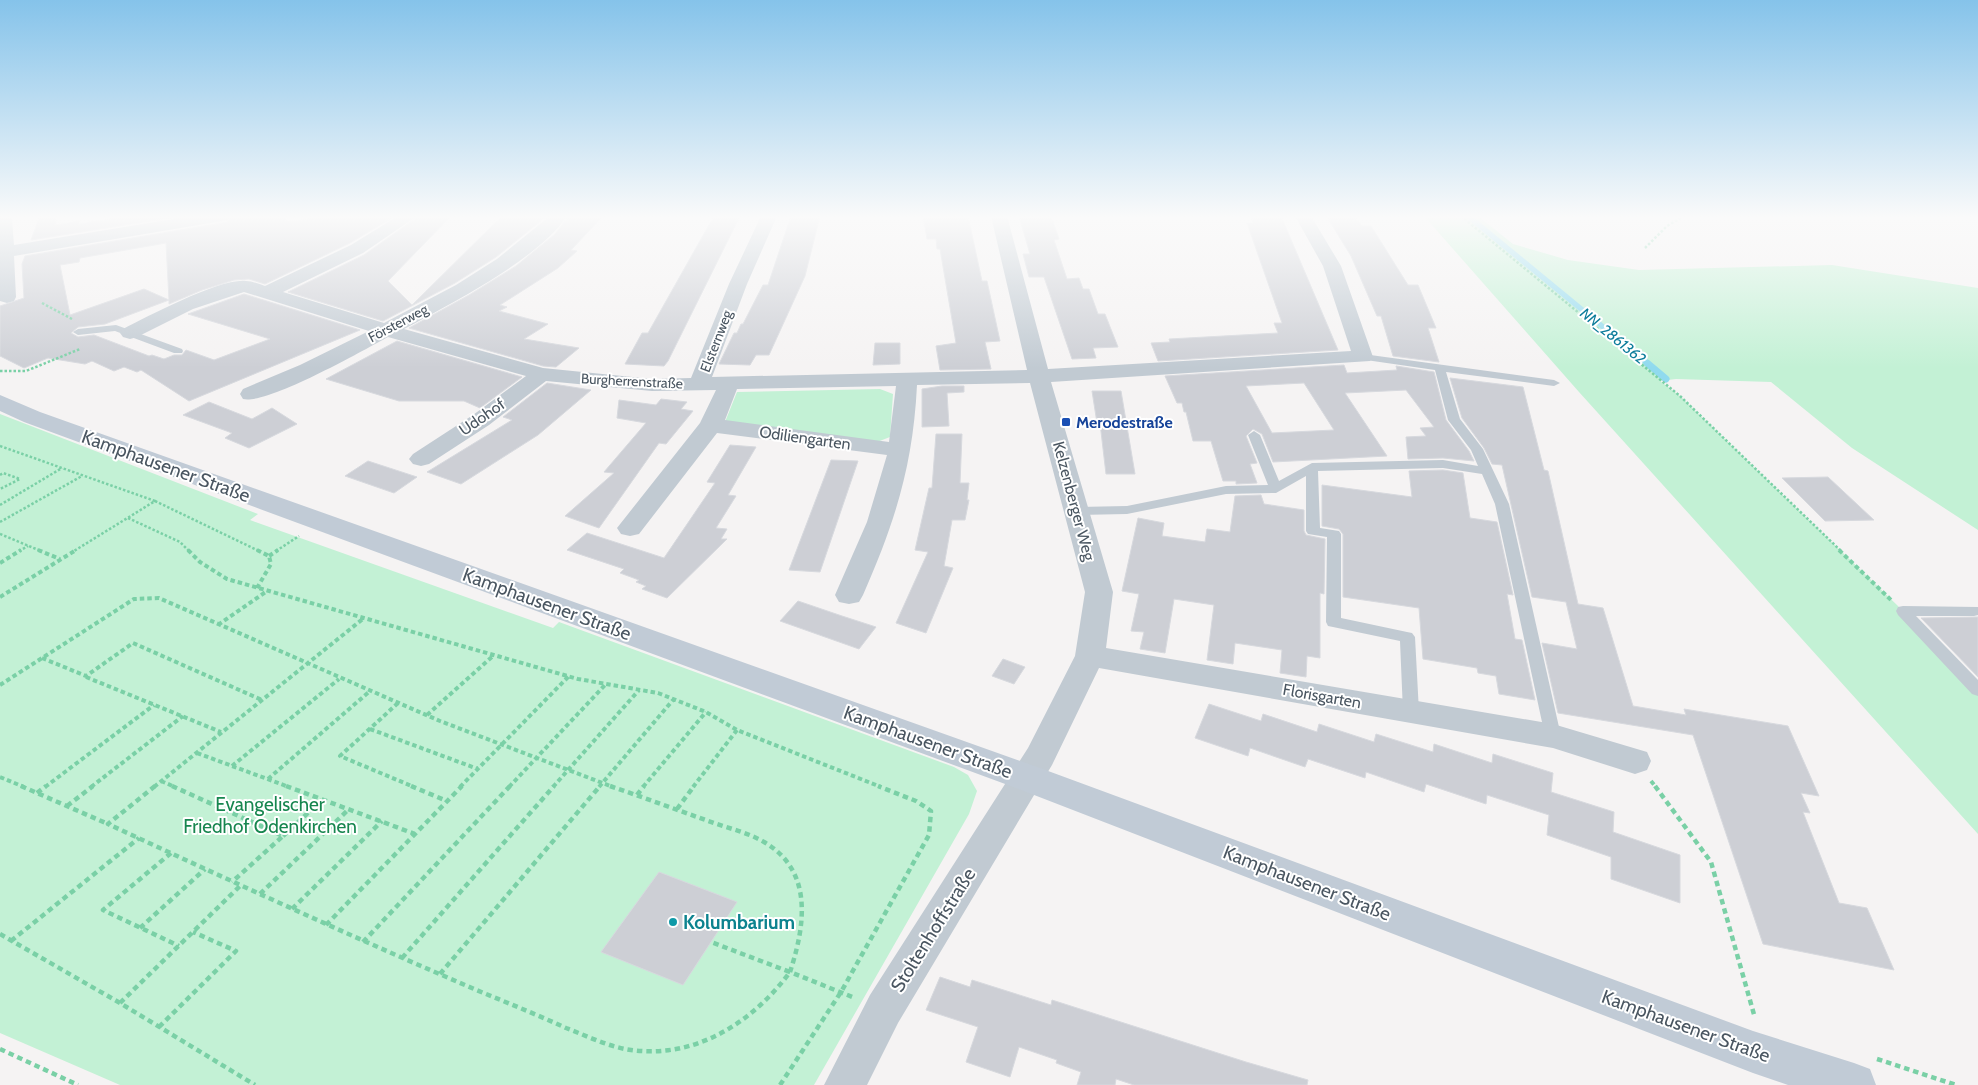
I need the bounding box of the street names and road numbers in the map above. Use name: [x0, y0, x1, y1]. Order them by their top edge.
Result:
street label: Försterweg: [365, 299, 432, 346]
street label: Elsternweg: [696, 306, 736, 375]
street label: Burgherrenstraße: [581, 369, 683, 393]
street label: Udohof: [455, 394, 509, 440]
street label: Odiliengarten: [758, 422, 852, 454]
street label: Kamphausener Straße: [79, 425, 254, 507]
street label: Kelzenberger Weg: [1049, 439, 1099, 564]
street label: Kamphausener Straße: [460, 563, 635, 645]
street label: Florisgarten: [1281, 680, 1363, 712]
street label: Kamphausener Straße: [841, 701, 1016, 783]
street label: Kamphausener Straße: [1220, 840, 1394, 926]
street label: Stoltenhoffstraße: [886, 864, 980, 996]
street label: Kamphausener Straße: [1599, 985, 1774, 1067]

